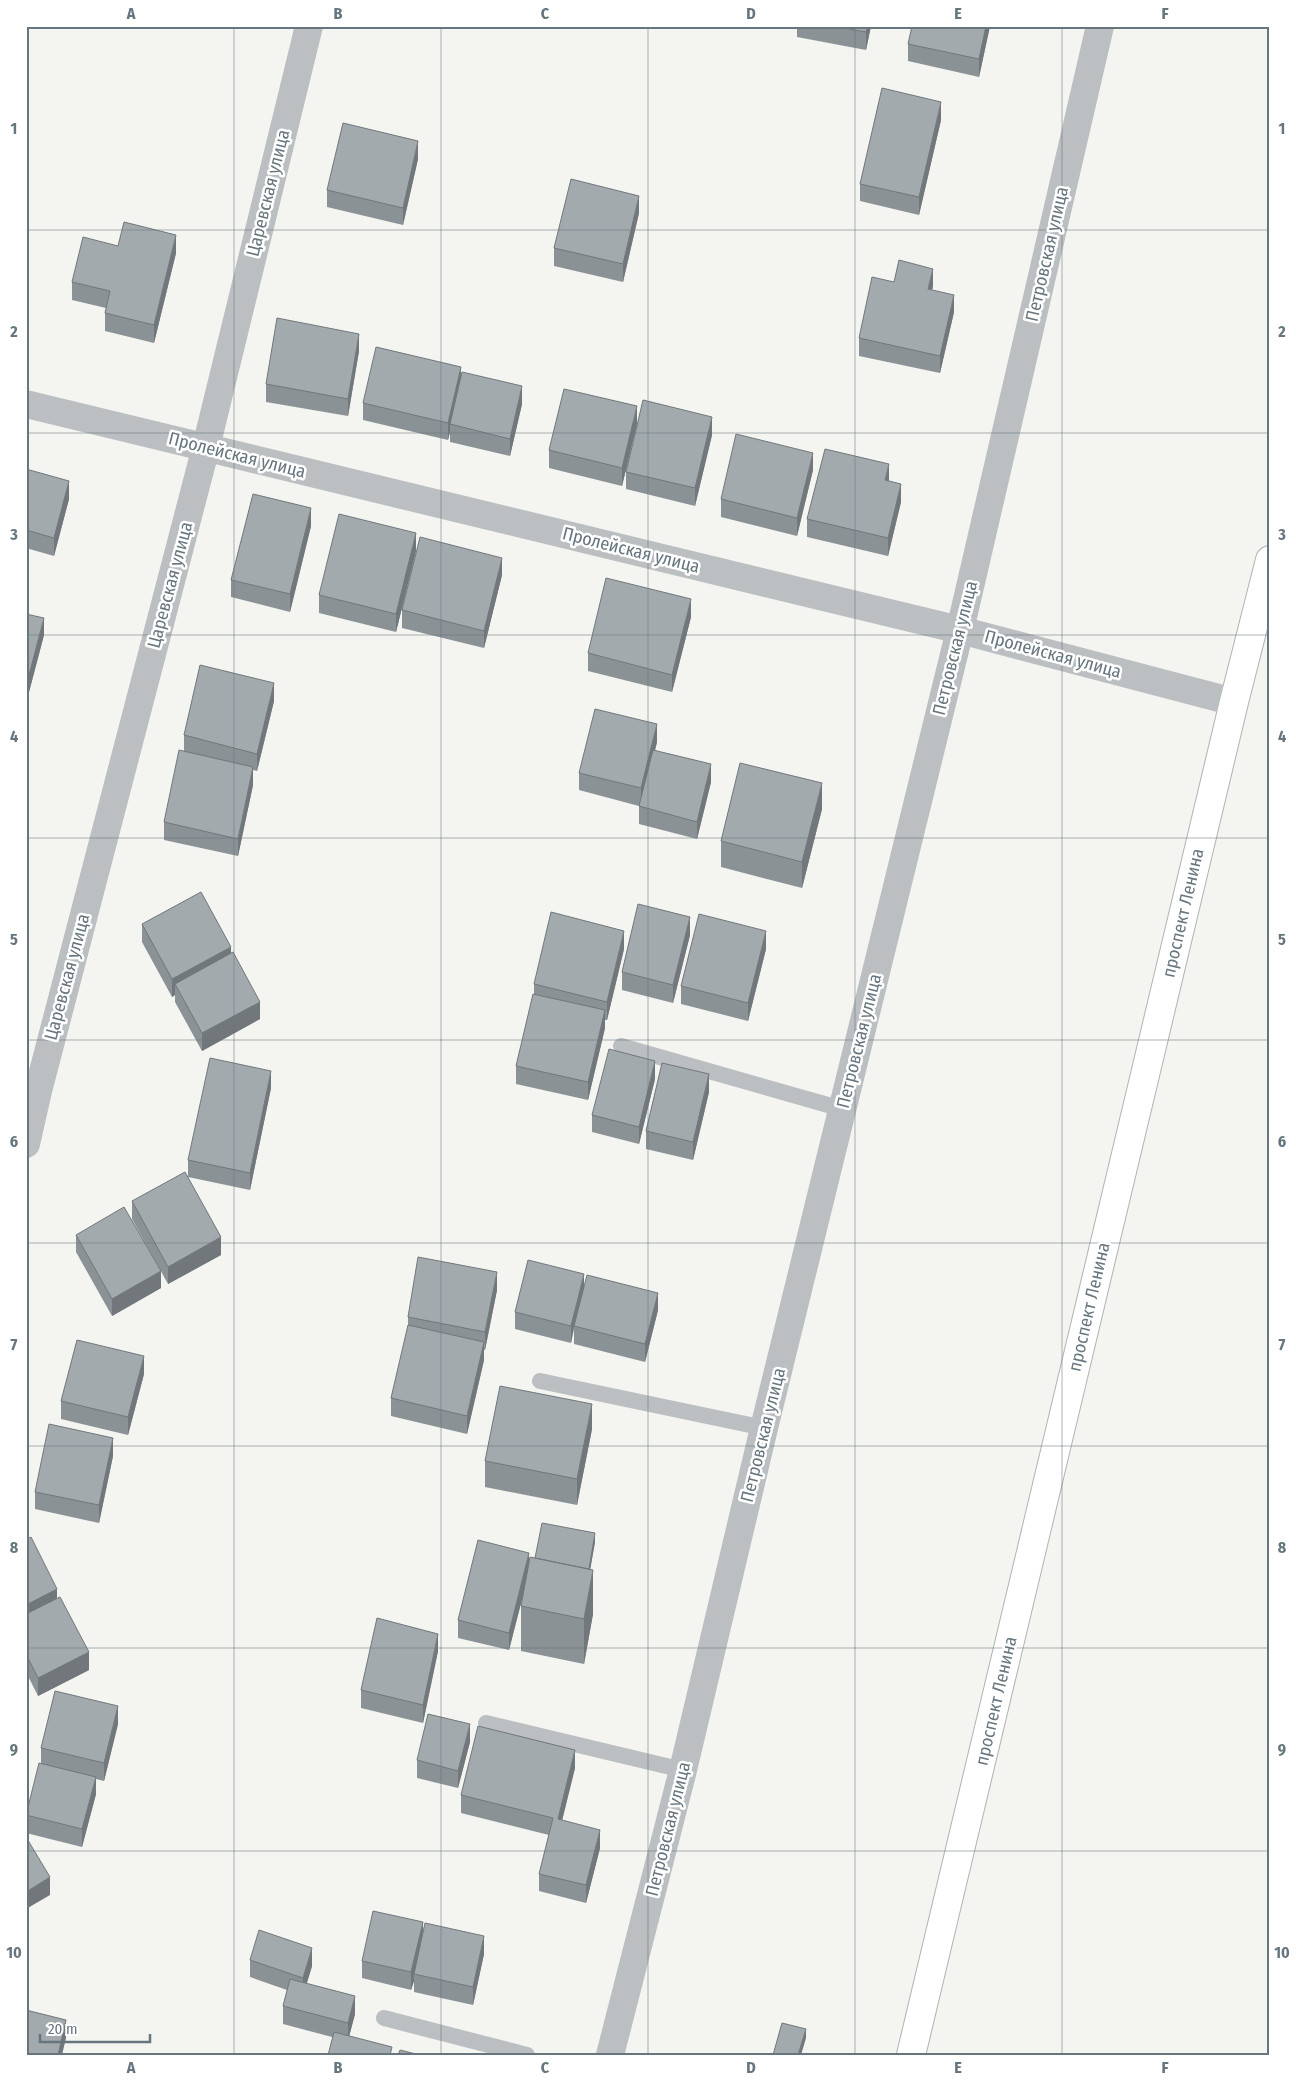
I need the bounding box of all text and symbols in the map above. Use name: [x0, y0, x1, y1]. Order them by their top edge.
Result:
text: A: [126, 4, 136, 23]
text: B: [334, 4, 343, 23]
text: C: [541, 4, 550, 23]
text: D: [746, 4, 756, 23]
text: E: [954, 4, 962, 23]
text: F: [1161, 4, 1169, 23]
text: 1: [11, 119, 17, 138]
text: 1: [1279, 119, 1285, 138]
street label: Царевская улица: [242, 127, 294, 259]
street label: Петровская улица: [1021, 184, 1073, 324]
text: 2: [9, 322, 18, 341]
text: 2: [1277, 322, 1286, 341]
street label: Пролейская улица: [166, 427, 308, 483]
street label: Царевская улица: [143, 519, 198, 651]
street label: Пролейская улица: [560, 522, 702, 578]
text: 3: [9, 525, 18, 544]
text: 3: [1277, 525, 1286, 544]
street label: Петровская улица: [928, 578, 982, 717]
street label: Пролейская улица: [982, 625, 1124, 683]
text: 4: [10, 727, 18, 746]
text: 4: [1278, 727, 1286, 746]
street label: проспект Ленина: [1157, 846, 1209, 980]
street label: Царевская улица: [40, 911, 95, 1043]
text: 5: [10, 930, 18, 949]
text: 5: [1278, 930, 1286, 949]
street label: Петровская улица: [832, 971, 886, 1110]
text: 6: [10, 1132, 18, 1151]
text: 6: [1278, 1132, 1286, 1151]
street label: проспект Ленина: [1063, 1240, 1115, 1374]
text: 7: [11, 1335, 18, 1354]
text: 7: [1279, 1335, 1286, 1354]
street label: Петровская улица: [736, 1365, 790, 1504]
text: 8: [10, 1538, 19, 1557]
text: 8: [1278, 1538, 1287, 1557]
street label: проспект Ленина: [970, 1634, 1022, 1768]
text: 9: [10, 1740, 18, 1759]
text: 9: [1278, 1740, 1286, 1759]
street label: Петровская улица: [641, 1759, 695, 1898]
text: 10: [6, 1943, 22, 1962]
text: 10: [1274, 1943, 1290, 1962]
scale bar: [40, 2011, 150, 2043]
text: 20 m: [48, 2020, 78, 2038]
text: A: [126, 2058, 136, 2077]
text: B: [334, 2058, 343, 2077]
text: C: [541, 2058, 550, 2077]
text: D: [746, 2058, 756, 2077]
text: E: [954, 2058, 962, 2077]
text: F: [1161, 2058, 1169, 2077]

